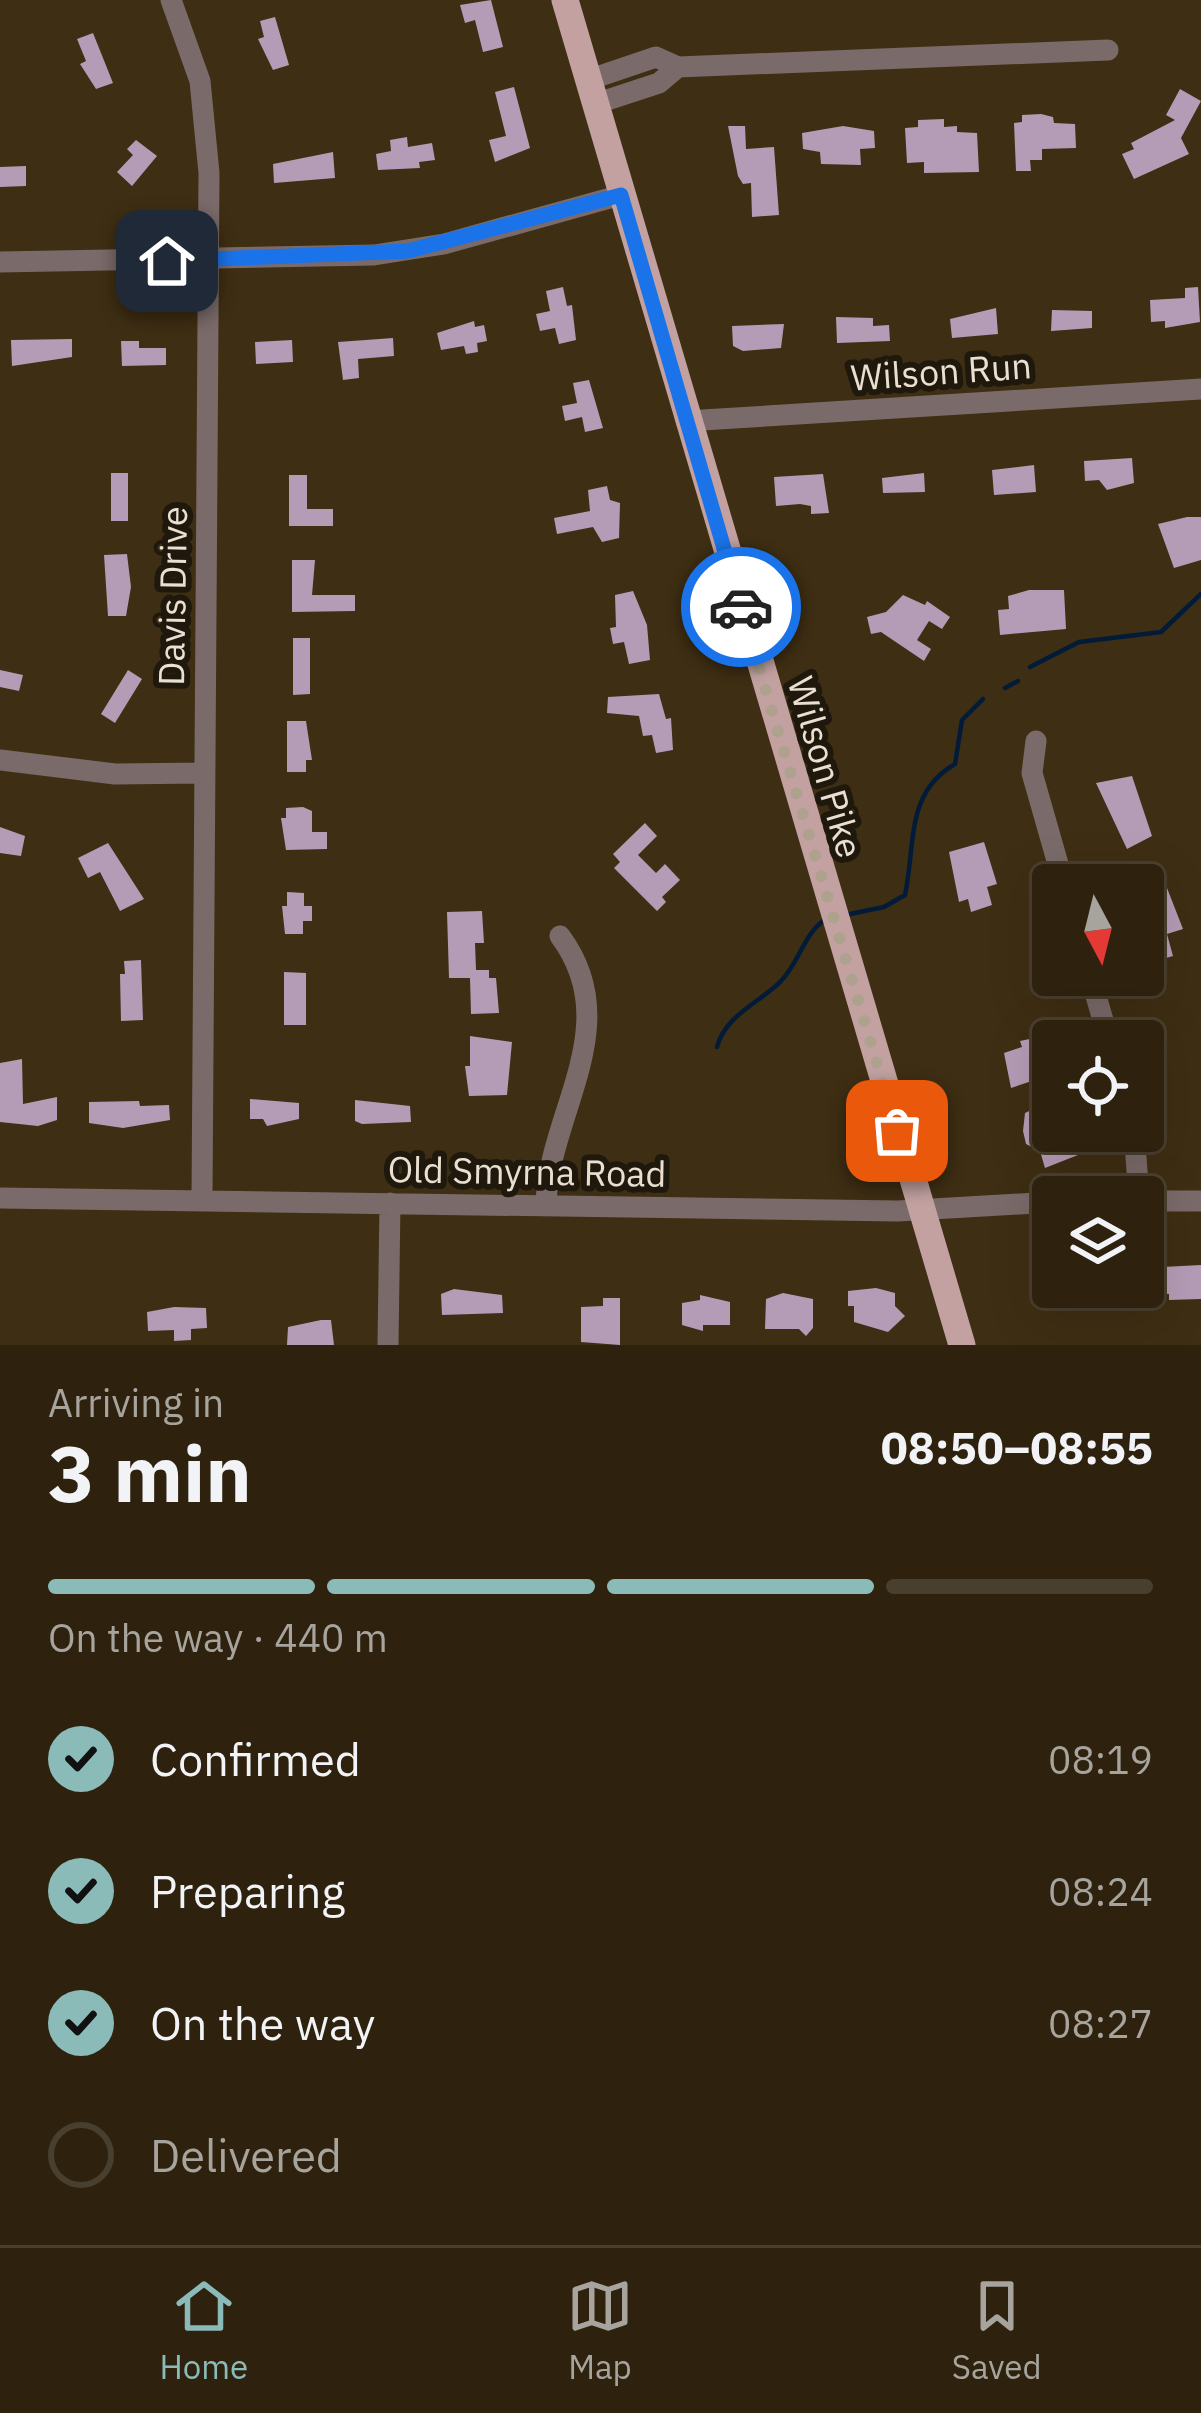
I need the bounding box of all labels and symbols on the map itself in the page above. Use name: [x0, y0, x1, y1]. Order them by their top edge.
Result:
pin: [116, 210, 218, 312]
street label: Wilson Run: [849, 341, 1033, 401]
street label: Davis Drive: [147, 506, 197, 686]
courier: [681, 547, 801, 667]
street label: Wilson Pike: [778, 671, 874, 863]
north arrow: [1032, 864, 1164, 996]
pin: [846, 1080, 948, 1182]
street label: Old Smyrna Road: [387, 1145, 667, 1197]

